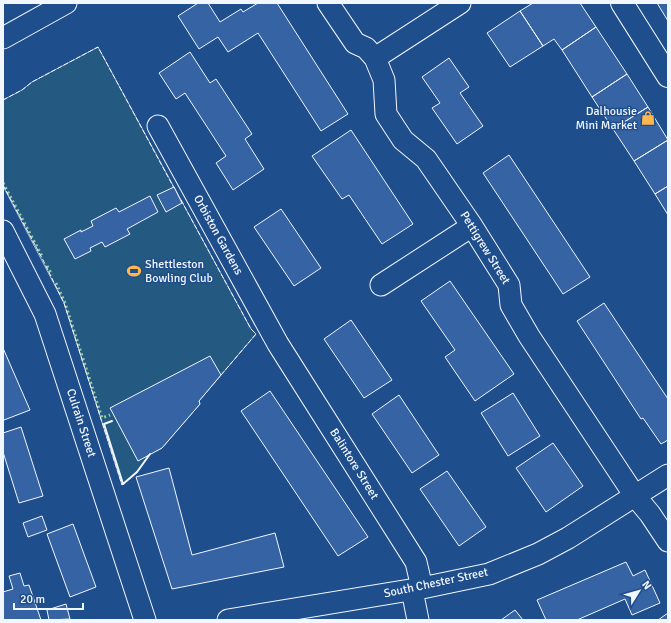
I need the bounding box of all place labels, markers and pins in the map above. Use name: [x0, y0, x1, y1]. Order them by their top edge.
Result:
place label: Dalhousie Mini Market: [575, 104, 637, 133]
shop icon: Dalhousie Mini Market: [640, 110, 656, 126]
place label: Shettleston Bowling Club: [145, 257, 213, 286]
sports icon: Shettleston Bowling Club: [126, 263, 142, 279]

